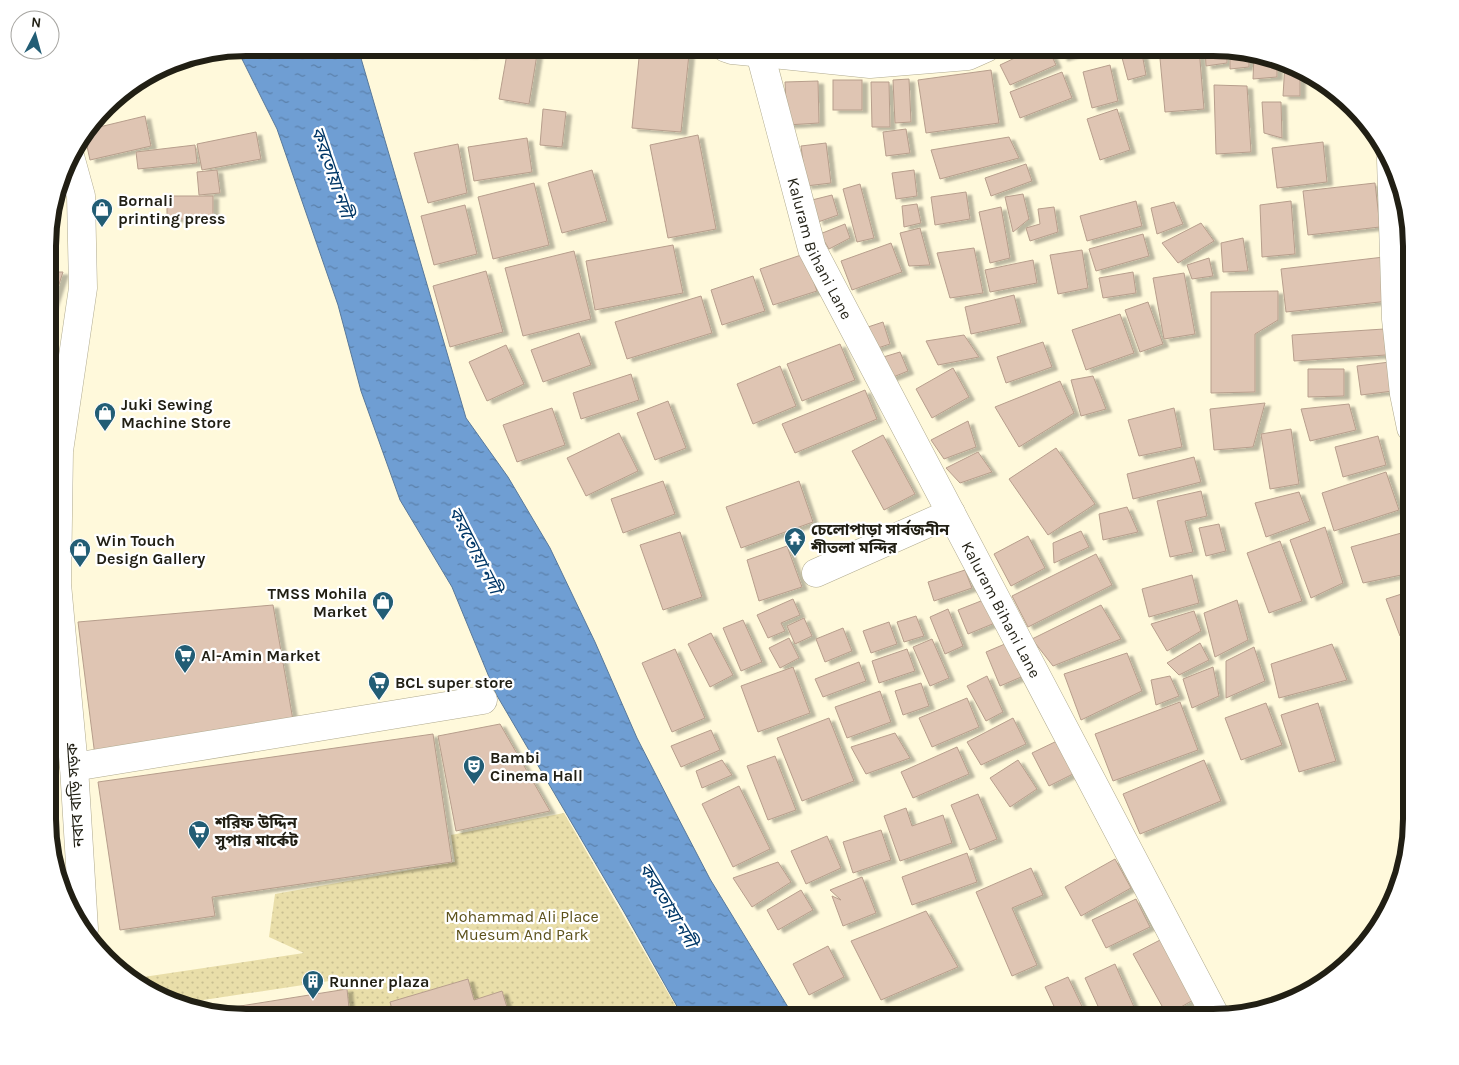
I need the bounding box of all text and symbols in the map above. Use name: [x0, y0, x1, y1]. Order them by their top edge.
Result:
north arrow: [10, 10, 60, 60]
text: N: [30, 14, 42, 32]
water label: করতোয়া নদী: [306, 124, 359, 223]
street label: Kaluram Bihani Lane: [784, 175, 857, 323]
place label: Bornali printing press: [118, 191, 226, 228]
shop icon: Bornali printing press: [90, 197, 114, 228]
place label: Juki Sewing Machine Store: [121, 395, 231, 432]
shop icon: Juki Sewing Machine Store: [93, 401, 117, 432]
water label: করতোয়া নদী: [444, 503, 508, 600]
place label: চেলোপাড়া সার্বজনীন শীতলা মন্দির: [810, 519, 950, 557]
temple icon: চেলোপাড়া সার্বজনীন শীতলা মন্দির: [783, 526, 807, 557]
place label: Win Touch Design Gallery: [96, 531, 205, 568]
shop icon: Win Touch Design Gallery: [68, 537, 92, 568]
street label: Kaluram Bihani Lane: [958, 538, 1045, 681]
place label: TMSS Mohila Market: [268, 584, 367, 621]
shop icon: TMSS Mohila Market: [371, 590, 395, 621]
supermarket icon: Al-Amin Market: [173, 643, 197, 674]
place label: Al-Amin Market: [201, 646, 320, 665]
supermarket icon: BCL super store: [367, 670, 391, 701]
place label: BCL super store: [395, 673, 513, 692]
street label: নবাব বাড়ি সড়ক: [62, 741, 88, 849]
place label: Bambi Cinema Hall: [490, 748, 583, 785]
theatre icon: Bambi Cinema Hall: [462, 754, 486, 785]
place label: শরিফ উদ্দিন সুপার মার্কেট: [214, 813, 299, 851]
supermarket icon: শরিফ উদ্দিন সুপার মার্কেট: [187, 819, 211, 850]
water label: করতোয়া নদী: [634, 859, 703, 954]
park label: Mohammad Ali Place Muesum And Park: [445, 907, 599, 944]
building icon: Runner plaza: [301, 969, 325, 1000]
place label: Runner plaza: [329, 972, 429, 991]

